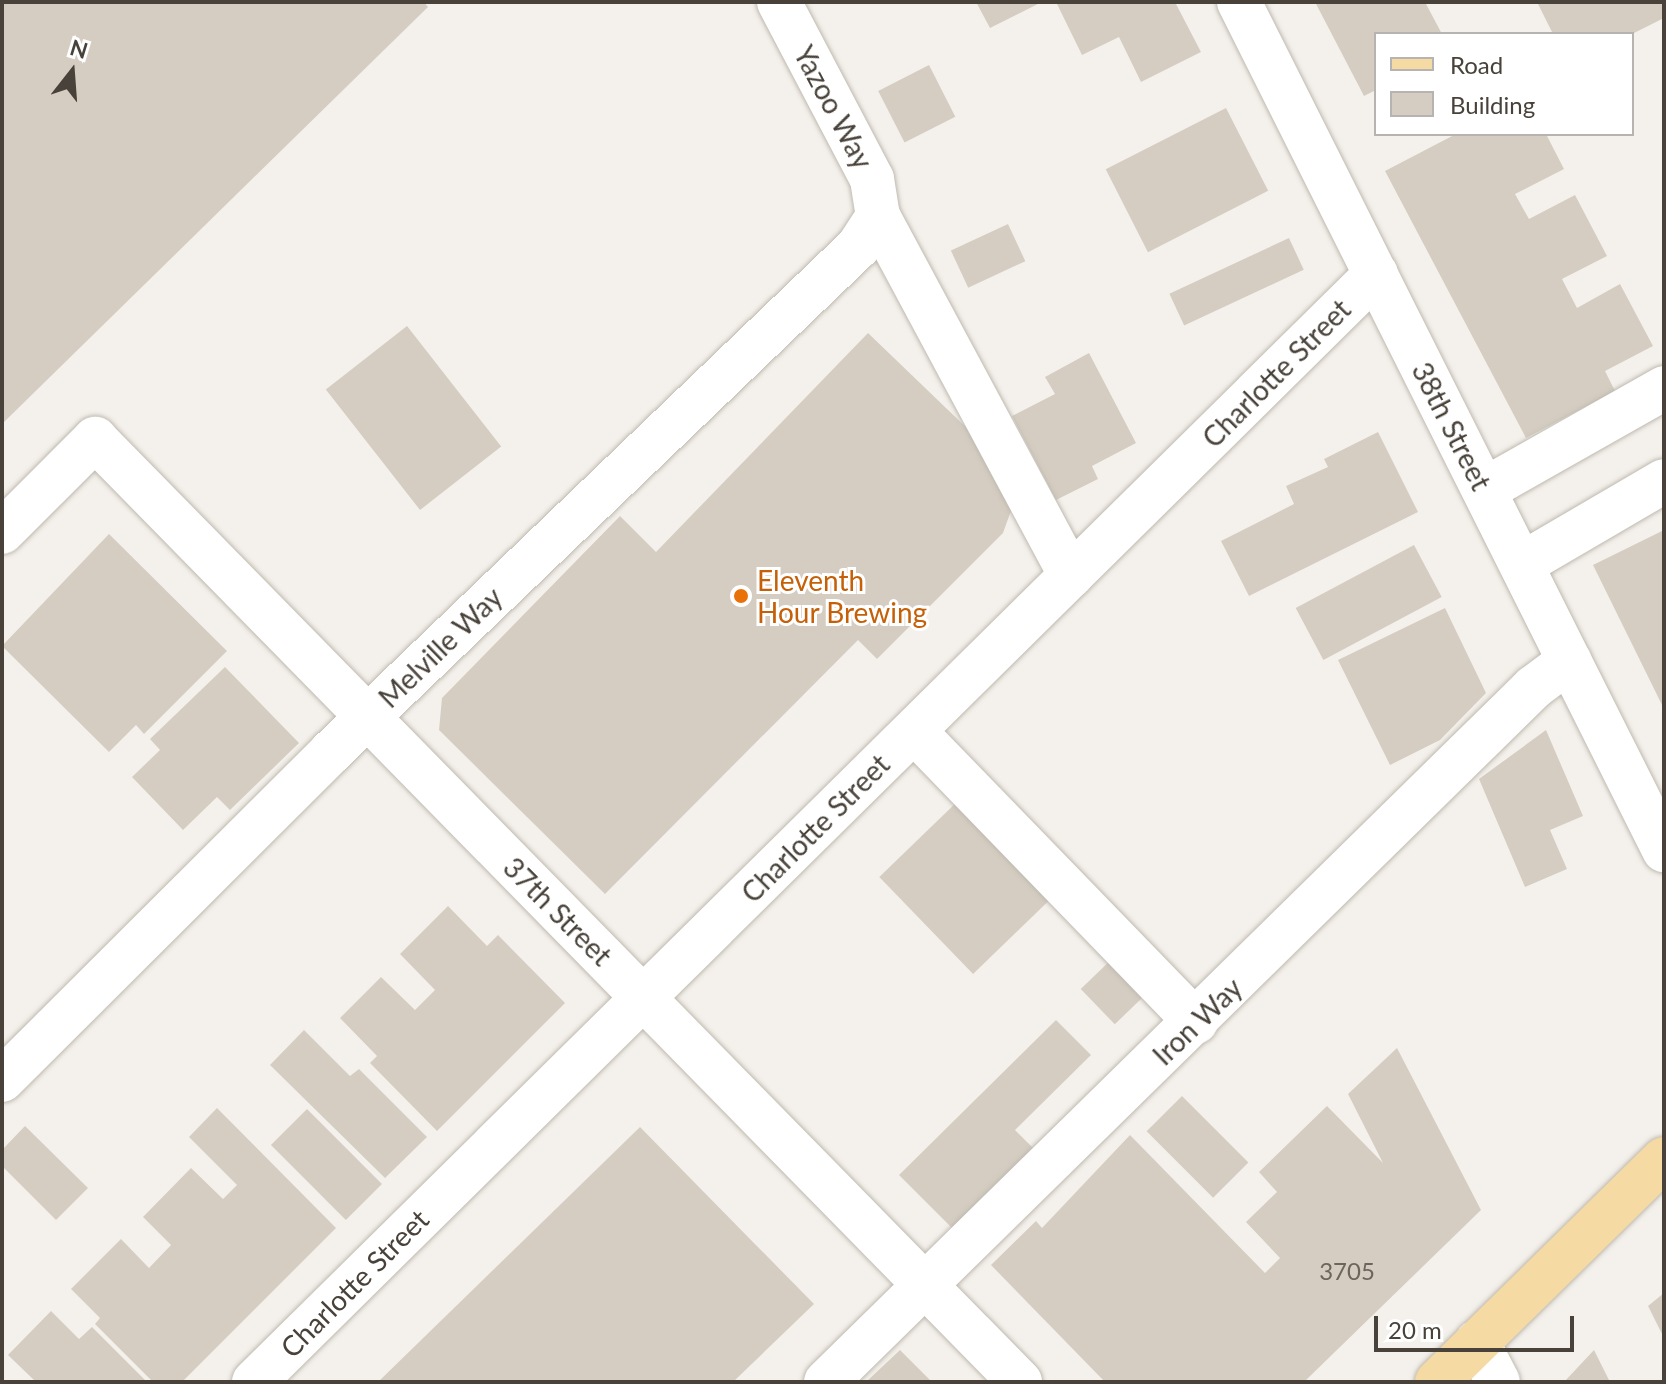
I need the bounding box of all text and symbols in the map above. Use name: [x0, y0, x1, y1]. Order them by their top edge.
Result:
north arrow: [32, 32, 112, 112]
legend: [1374, 32, 1634, 136]
text: N: [67, 33, 91, 64]
street label: Yazoo Way: [787, 40, 881, 174]
text: Road: [1450, 50, 1503, 79]
text: Building: [1450, 90, 1535, 119]
street label: Charlotte Street: [1195, 292, 1357, 454]
street label: 38th Street: [1405, 356, 1499, 496]
place label: Eleventh Hour Brewing: [757, 563, 928, 629]
street label: Melville Way: [371, 580, 509, 714]
marker: Eleventh Hour Brewing: [732, 587, 750, 605]
street label: Charlotte Street: [734, 747, 896, 909]
street label: 37th Street: [497, 850, 619, 972]
street label: Iron Way: [1145, 970, 1249, 1072]
street label: Charlotte Street: [273, 1202, 435, 1364]
house number: 3705: [1319, 1257, 1375, 1285]
scale bar: [1378, 1300, 1578, 1350]
text: 20 m: [1388, 1315, 1442, 1344]

